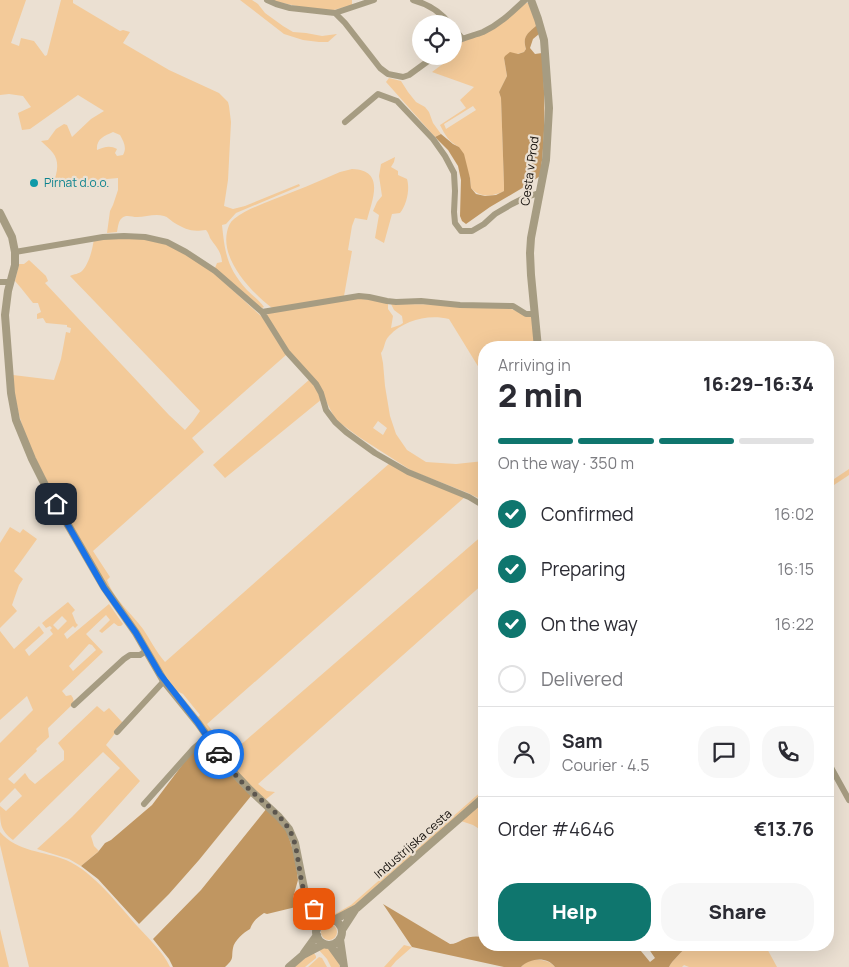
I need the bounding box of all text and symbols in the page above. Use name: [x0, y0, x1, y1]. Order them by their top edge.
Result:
map controls: [412, 15, 462, 65]
button: locate: [412, 15, 462, 65]
street label: Cesta v Prod: [516, 135, 543, 207]
place label: Pirnat d.o.o.: [44, 174, 109, 191]
marker: Pirnat d.o.o.: [28, 177, 40, 189]
text: Arriving in: [498, 354, 571, 376]
text: 16:29–16:34: [703, 371, 814, 397]
text: 2 min: [498, 373, 583, 417]
text: On the way · 350 m: [498, 452, 634, 474]
pin: [35, 483, 77, 525]
icon: home: [42, 490, 70, 518]
icon: check: [498, 500, 526, 528]
text: Confirmed: [541, 501, 634, 527]
text: 16:02: [774, 503, 814, 525]
icon: check: [498, 555, 526, 583]
text: Preparing: [541, 556, 626, 582]
text: 16:15: [778, 558, 814, 580]
icon: check: [498, 610, 526, 638]
text: On the way: [541, 611, 638, 637]
text: 16:22: [775, 613, 814, 635]
text: Delivered: [541, 666, 623, 692]
button: person: [498, 726, 550, 778]
button: chat: [698, 726, 750, 778]
button: phone: [762, 726, 814, 778]
text: Sam: [562, 728, 603, 754]
courier: [194, 729, 244, 779]
icon: car: [205, 740, 233, 768]
text: Courier · 4.5: [562, 754, 649, 776]
street label: Industrijska cesta: [370, 805, 455, 882]
text: Order #4646: [498, 816, 615, 842]
text: €13.76: [754, 816, 814, 842]
button: Help: [498, 883, 651, 941]
button: Share: [661, 883, 814, 941]
pin: [293, 888, 335, 930]
icon: bag: [300, 895, 328, 923]

